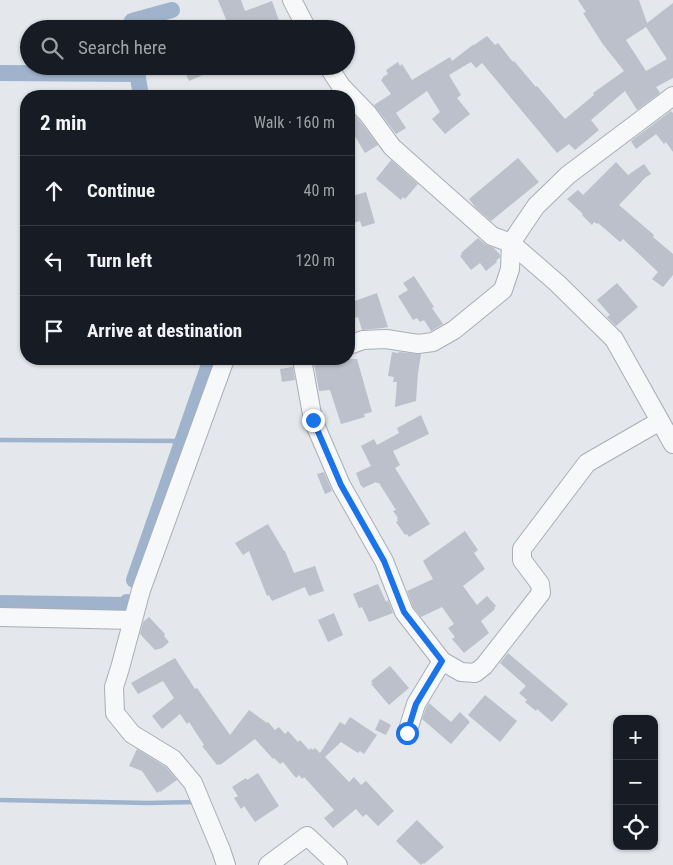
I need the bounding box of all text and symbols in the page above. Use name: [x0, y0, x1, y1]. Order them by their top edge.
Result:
search box: [20, 20, 355, 75]
icon: search: [38, 34, 66, 62]
text: Search here: [78, 36, 166, 59]
text: 2 min: [40, 111, 87, 135]
text: Walk · 160 m: [254, 113, 335, 132]
icon: ahead: [40, 177, 68, 205]
text: Continue: [87, 179, 155, 202]
text: 40 m: [303, 181, 335, 200]
icon: left: [40, 247, 68, 275]
text: Turn left: [87, 249, 152, 272]
text: 120 m: [296, 251, 335, 270]
icon: arrive: [40, 317, 68, 345]
text: Arrive at destination: [87, 319, 242, 342]
route end: [302, 409, 325, 432]
map controls: [613, 715, 658, 850]
button: +: [613, 715, 658, 760]
route start: [396, 722, 419, 745]
button: −: [613, 760, 658, 805]
button: locate: [613, 805, 658, 850]

